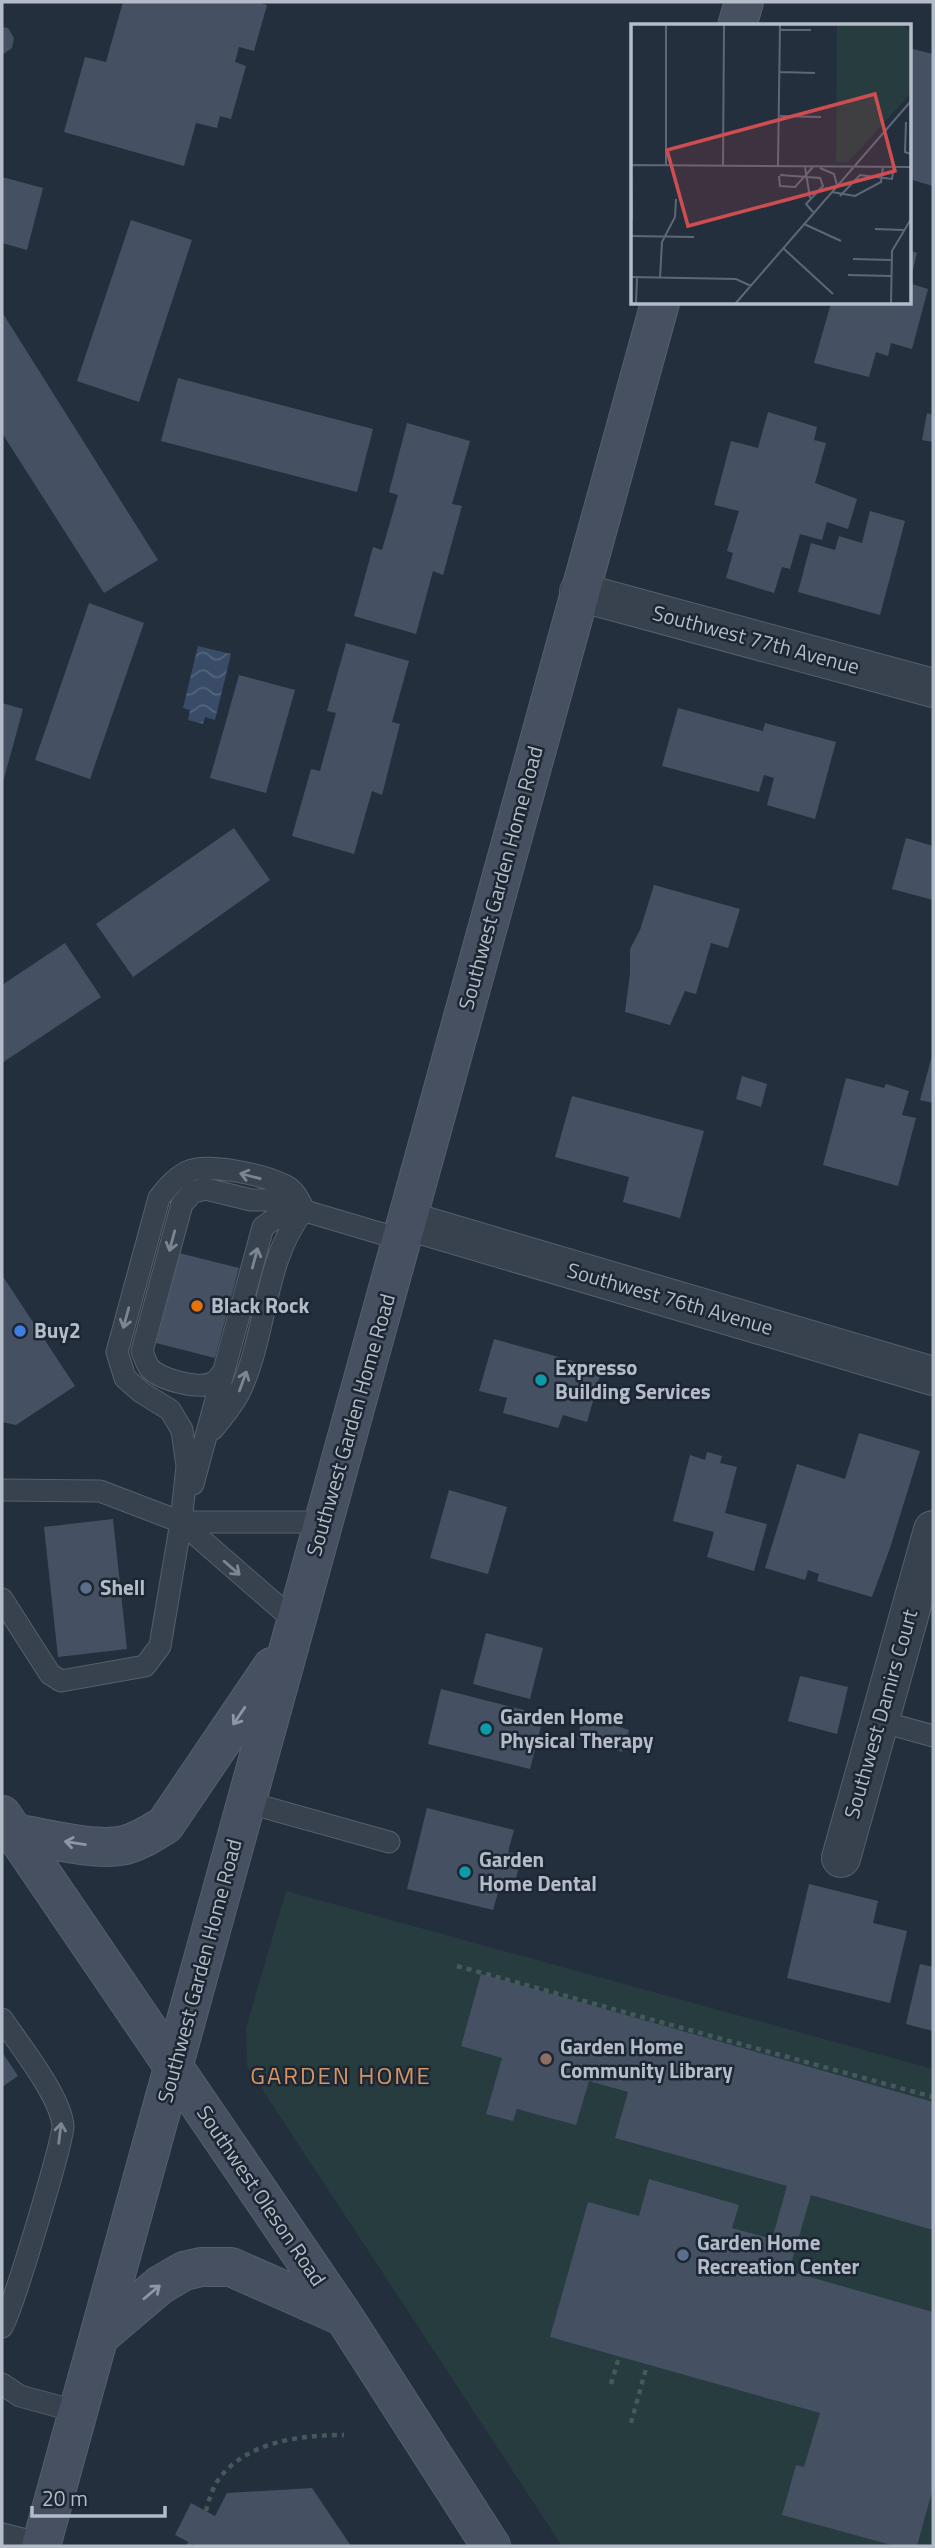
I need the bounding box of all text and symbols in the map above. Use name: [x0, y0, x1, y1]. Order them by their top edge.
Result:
inset map: [631, 24, 911, 304]
street label: Southwest 77th Avenue: [649, 596, 863, 682]
street label: Southwest Garden Home Road: [449, 742, 551, 1013]
one-way arrow: [239, 1168, 261, 1181]
one-way arrow: [165, 1229, 178, 1251]
one-way arrow: [249, 1247, 262, 1270]
street label: Southwest 76th Avenue: [564, 1253, 777, 1343]
place label: Black Rock: [211, 1289, 309, 1321]
street label: Southwest Garden Home Road: [297, 1290, 403, 1560]
marker: Black Rock: [189, 1298, 205, 1314]
one-way arrow: [119, 1307, 132, 1329]
place label: Buy2: [34, 1314, 81, 1346]
marker: Buy2: [12, 1323, 28, 1339]
place label: Expresso Building Services: [555, 1351, 711, 1407]
one-way arrow: [238, 1370, 250, 1392]
marker: Expresso Building Services: [533, 1372, 549, 1388]
one-way arrow: [223, 1560, 241, 1576]
place label: Shell: [100, 1571, 145, 1603]
marker: Shell: [78, 1580, 94, 1596]
street label: Southwest Damirs Court: [835, 1605, 925, 1822]
place label: Garden Home Physical Therapy: [500, 1700, 654, 1756]
one-way arrow: [232, 1705, 246, 1725]
marker: Garden Home Physical Therapy: [478, 1721, 494, 1737]
street label: Southwest Garden Home Road: [148, 1835, 250, 2106]
one-way arrow: [64, 1836, 87, 1849]
place label: Garden Home Dental: [479, 1843, 597, 1899]
marker: Garden Home Dental: [457, 1864, 473, 1880]
place label: Garden Home Community Library: [560, 2030, 733, 2086]
marker: Garden Home Community Library: [538, 2051, 554, 2067]
district label: GARDEN HOME: [250, 2057, 432, 2093]
street label: Southwest Oleson Road: [189, 2099, 334, 2292]
one-way arrow: [54, 2122, 67, 2145]
place label: Garden Home Recreation Center: [697, 2226, 860, 2282]
marker: Garden Home Recreation Center: [675, 2247, 691, 2263]
one-way arrow: [143, 2284, 161, 2300]
scale bar: [32, 2474, 164, 2518]
text: 20 m: [42, 2482, 88, 2514]

